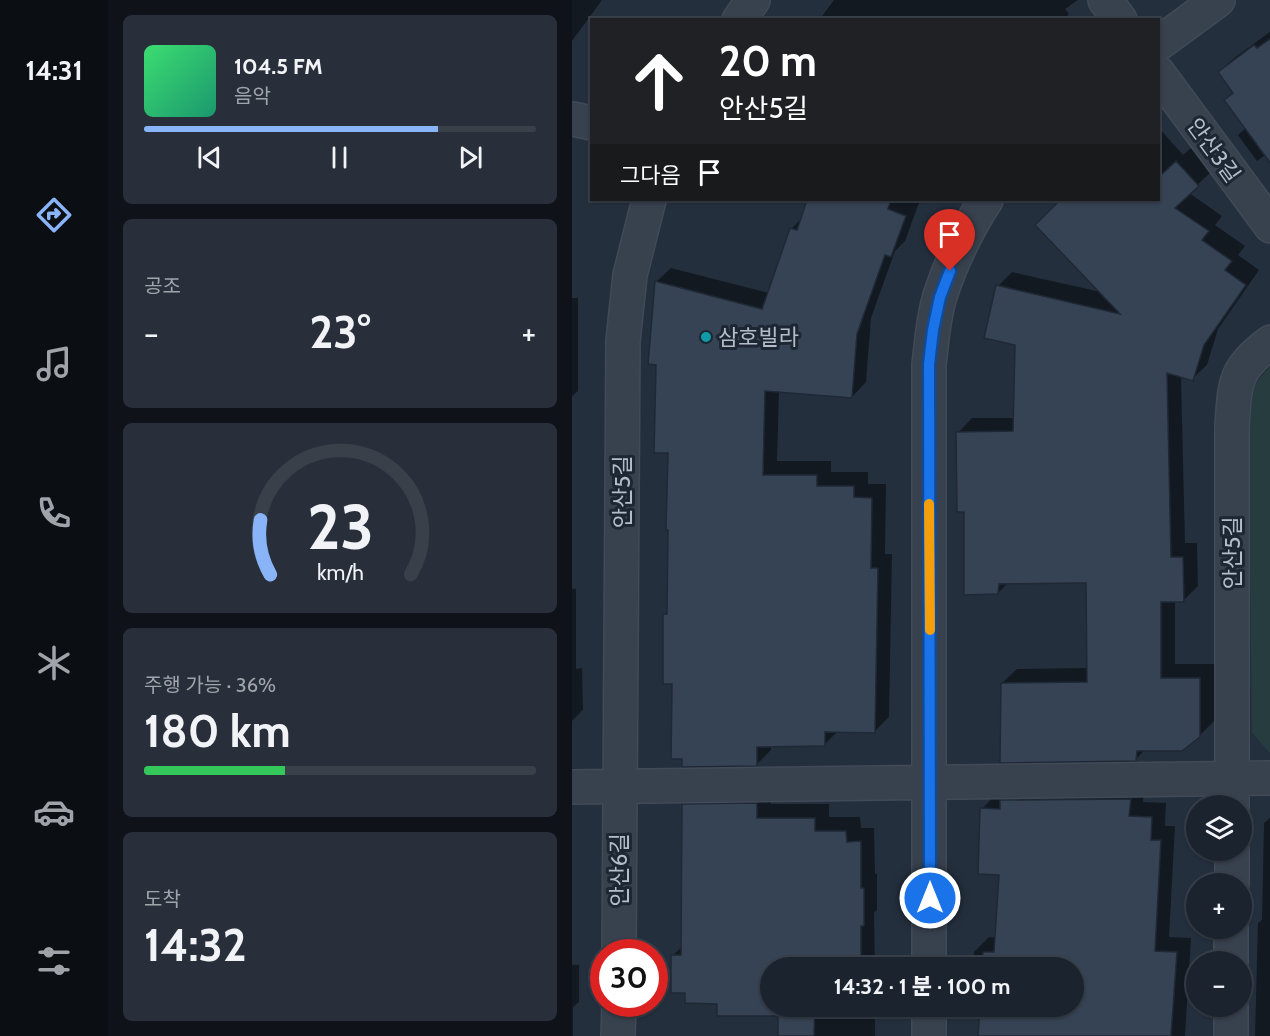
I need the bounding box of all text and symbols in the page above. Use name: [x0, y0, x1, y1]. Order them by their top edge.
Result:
text: 20 m: [719, 35, 817, 87]
icon: ahead: [620, 42, 698, 120]
text: 104.5 FM: [234, 53, 322, 80]
text: 14:31: [25, 54, 83, 87]
text: 음악: [234, 84, 271, 108]
text: 안산5길: [719, 92, 808, 125]
street label: 안산3길: [1181, 113, 1246, 188]
icon: previous: [193, 141, 226, 174]
icon: pause: [323, 141, 356, 174]
icon: next: [454, 141, 487, 174]
icon: arrive: [693, 156, 726, 189]
text: 그다음: [620, 162, 681, 189]
icon: directions: [33, 194, 75, 236]
pin: [924, 209, 975, 271]
icon: arrive: [933, 218, 966, 251]
text: 공조: [144, 274, 181, 298]
text: 23°: [309, 305, 371, 359]
text: −: [144, 313, 159, 353]
text: +: [521, 313, 536, 353]
place label: 삼호빌라: [718, 324, 799, 351]
marker: 삼호빌라: [699, 330, 713, 344]
icon: music: [33, 343, 75, 385]
street label: 안산5길: [609, 456, 636, 528]
text: 23: [307, 489, 373, 565]
icon: phone: [33, 492, 75, 534]
street label: 안산5길: [1219, 517, 1246, 589]
text: km/h: [317, 559, 363, 585]
icon: climate: [33, 642, 75, 684]
text: 주행 가능 · 36%: [144, 673, 276, 697]
text: 180 km: [144, 704, 291, 758]
icon: car: [33, 791, 75, 833]
map controls: [1186, 795, 1252, 1017]
button: layers: [1186, 795, 1252, 861]
street label: 안산6길: [606, 833, 633, 907]
position arrow: [898, 866, 962, 930]
button: +: [1186, 873, 1252, 939]
text: 도착: [144, 887, 181, 911]
text: 14:32: [144, 918, 247, 972]
speed limit sign: 30: [590, 939, 668, 1017]
icon: filters: [33, 940, 75, 982]
button: −: [1186, 951, 1252, 1017]
text: 14:32 · 1 분 · 100 m: [834, 973, 1010, 1000]

